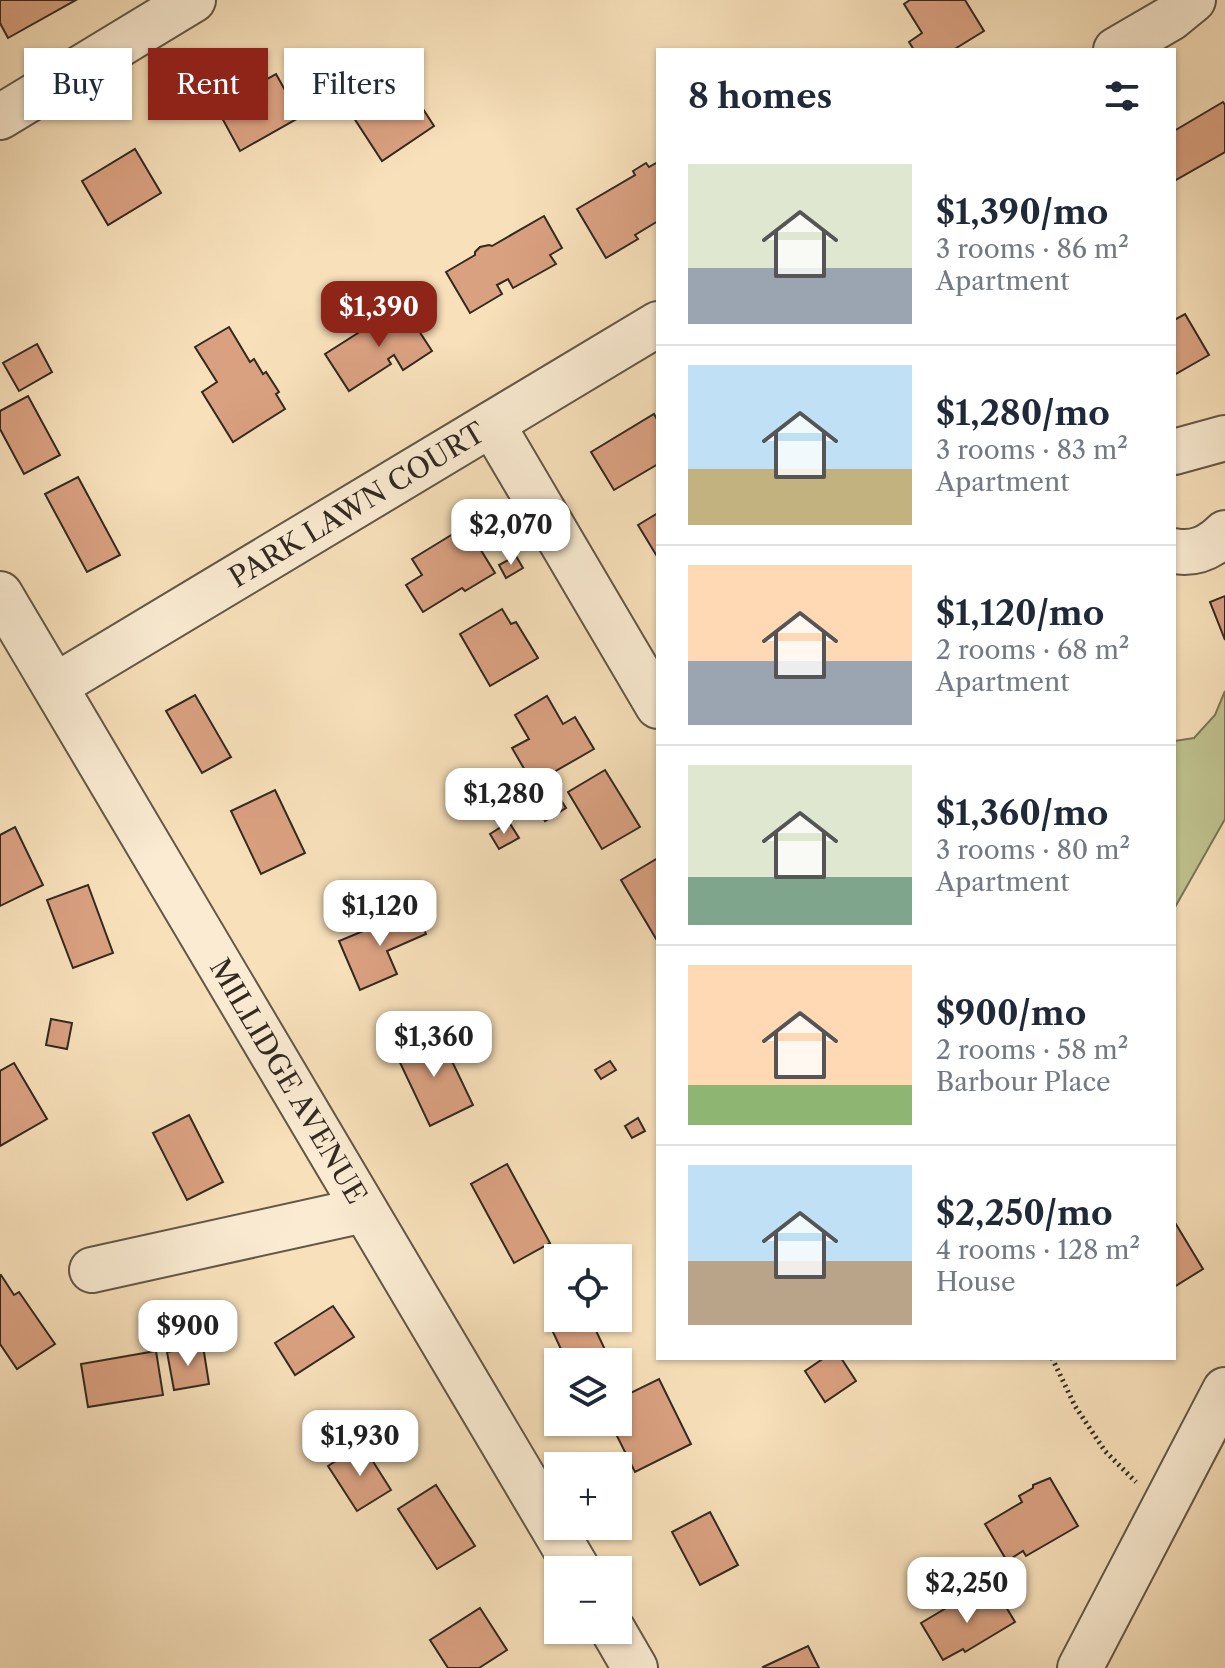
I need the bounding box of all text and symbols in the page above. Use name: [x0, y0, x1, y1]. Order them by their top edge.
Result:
chip: Buy: [24, 48, 132, 120]
chip: Rent: [148, 48, 268, 120]
chip: Filters: [284, 48, 424, 120]
icon: filters: [1100, 74, 1144, 118]
text: 8 homes: [688, 75, 832, 117]
text: $1,390/mo: [936, 191, 1108, 233]
icon: home: [752, 196, 848, 292]
text: 3 rooms · 86 m²: [936, 233, 1129, 265]
text: Apartment: [936, 265, 1069, 297]
pin: $1,390: [314, 281, 444, 349]
text: $1,390: [339, 291, 419, 323]
text: $1,280/mo: [936, 392, 1110, 434]
icon: home: [752, 397, 848, 493]
street label: PARK LAWN COURT: [223, 415, 491, 595]
text: 3 rooms · 83 m²: [936, 434, 1128, 466]
text: Apartment: [936, 466, 1069, 498]
pin: $2,070: [446, 499, 576, 567]
text: $2,070: [469, 509, 553, 541]
text: $1,120/mo: [936, 592, 1104, 634]
icon: home: [752, 597, 848, 693]
text: 2 rooms · 68 m²: [936, 634, 1129, 666]
text: Apartment: [936, 666, 1069, 698]
pin: $1,280: [439, 768, 569, 836]
text: $1,280: [463, 778, 545, 810]
text: $1,360/mo: [936, 792, 1108, 834]
icon: home: [752, 797, 848, 893]
text: 3 rooms · 80 m²: [936, 834, 1130, 866]
text: Apartment: [936, 866, 1069, 898]
pin: $1,120: [315, 880, 445, 948]
text: $1,120: [342, 890, 419, 922]
street label: MILLIDGE AVENUE: [203, 952, 374, 1210]
text: $900/mo: [936, 992, 1086, 1034]
icon: home: [752, 997, 848, 1093]
pin: $1,360: [369, 1011, 499, 1079]
text: $1,360: [394, 1021, 474, 1053]
text: 2 rooms · 58 m²: [936, 1034, 1128, 1066]
text: Barbour Place: [936, 1066, 1111, 1098]
text: $2,250/mo: [936, 1192, 1113, 1234]
icon: home: [752, 1197, 848, 1293]
text: 4 rooms · 128 m²: [936, 1234, 1140, 1266]
map controls: [544, 1244, 632, 1644]
button: locate: [544, 1244, 632, 1332]
text: House: [936, 1266, 1016, 1298]
pin: $900: [141, 1300, 235, 1368]
text: $900: [156, 1310, 220, 1342]
button: layers: [544, 1348, 632, 1436]
pin: $1,930: [295, 1410, 425, 1478]
text: $1,930: [320, 1420, 400, 1452]
button: +: [544, 1452, 632, 1540]
button: −: [544, 1556, 632, 1644]
pin: $2,250: [902, 1557, 1032, 1625]
text: $2,250: [925, 1567, 1009, 1599]

